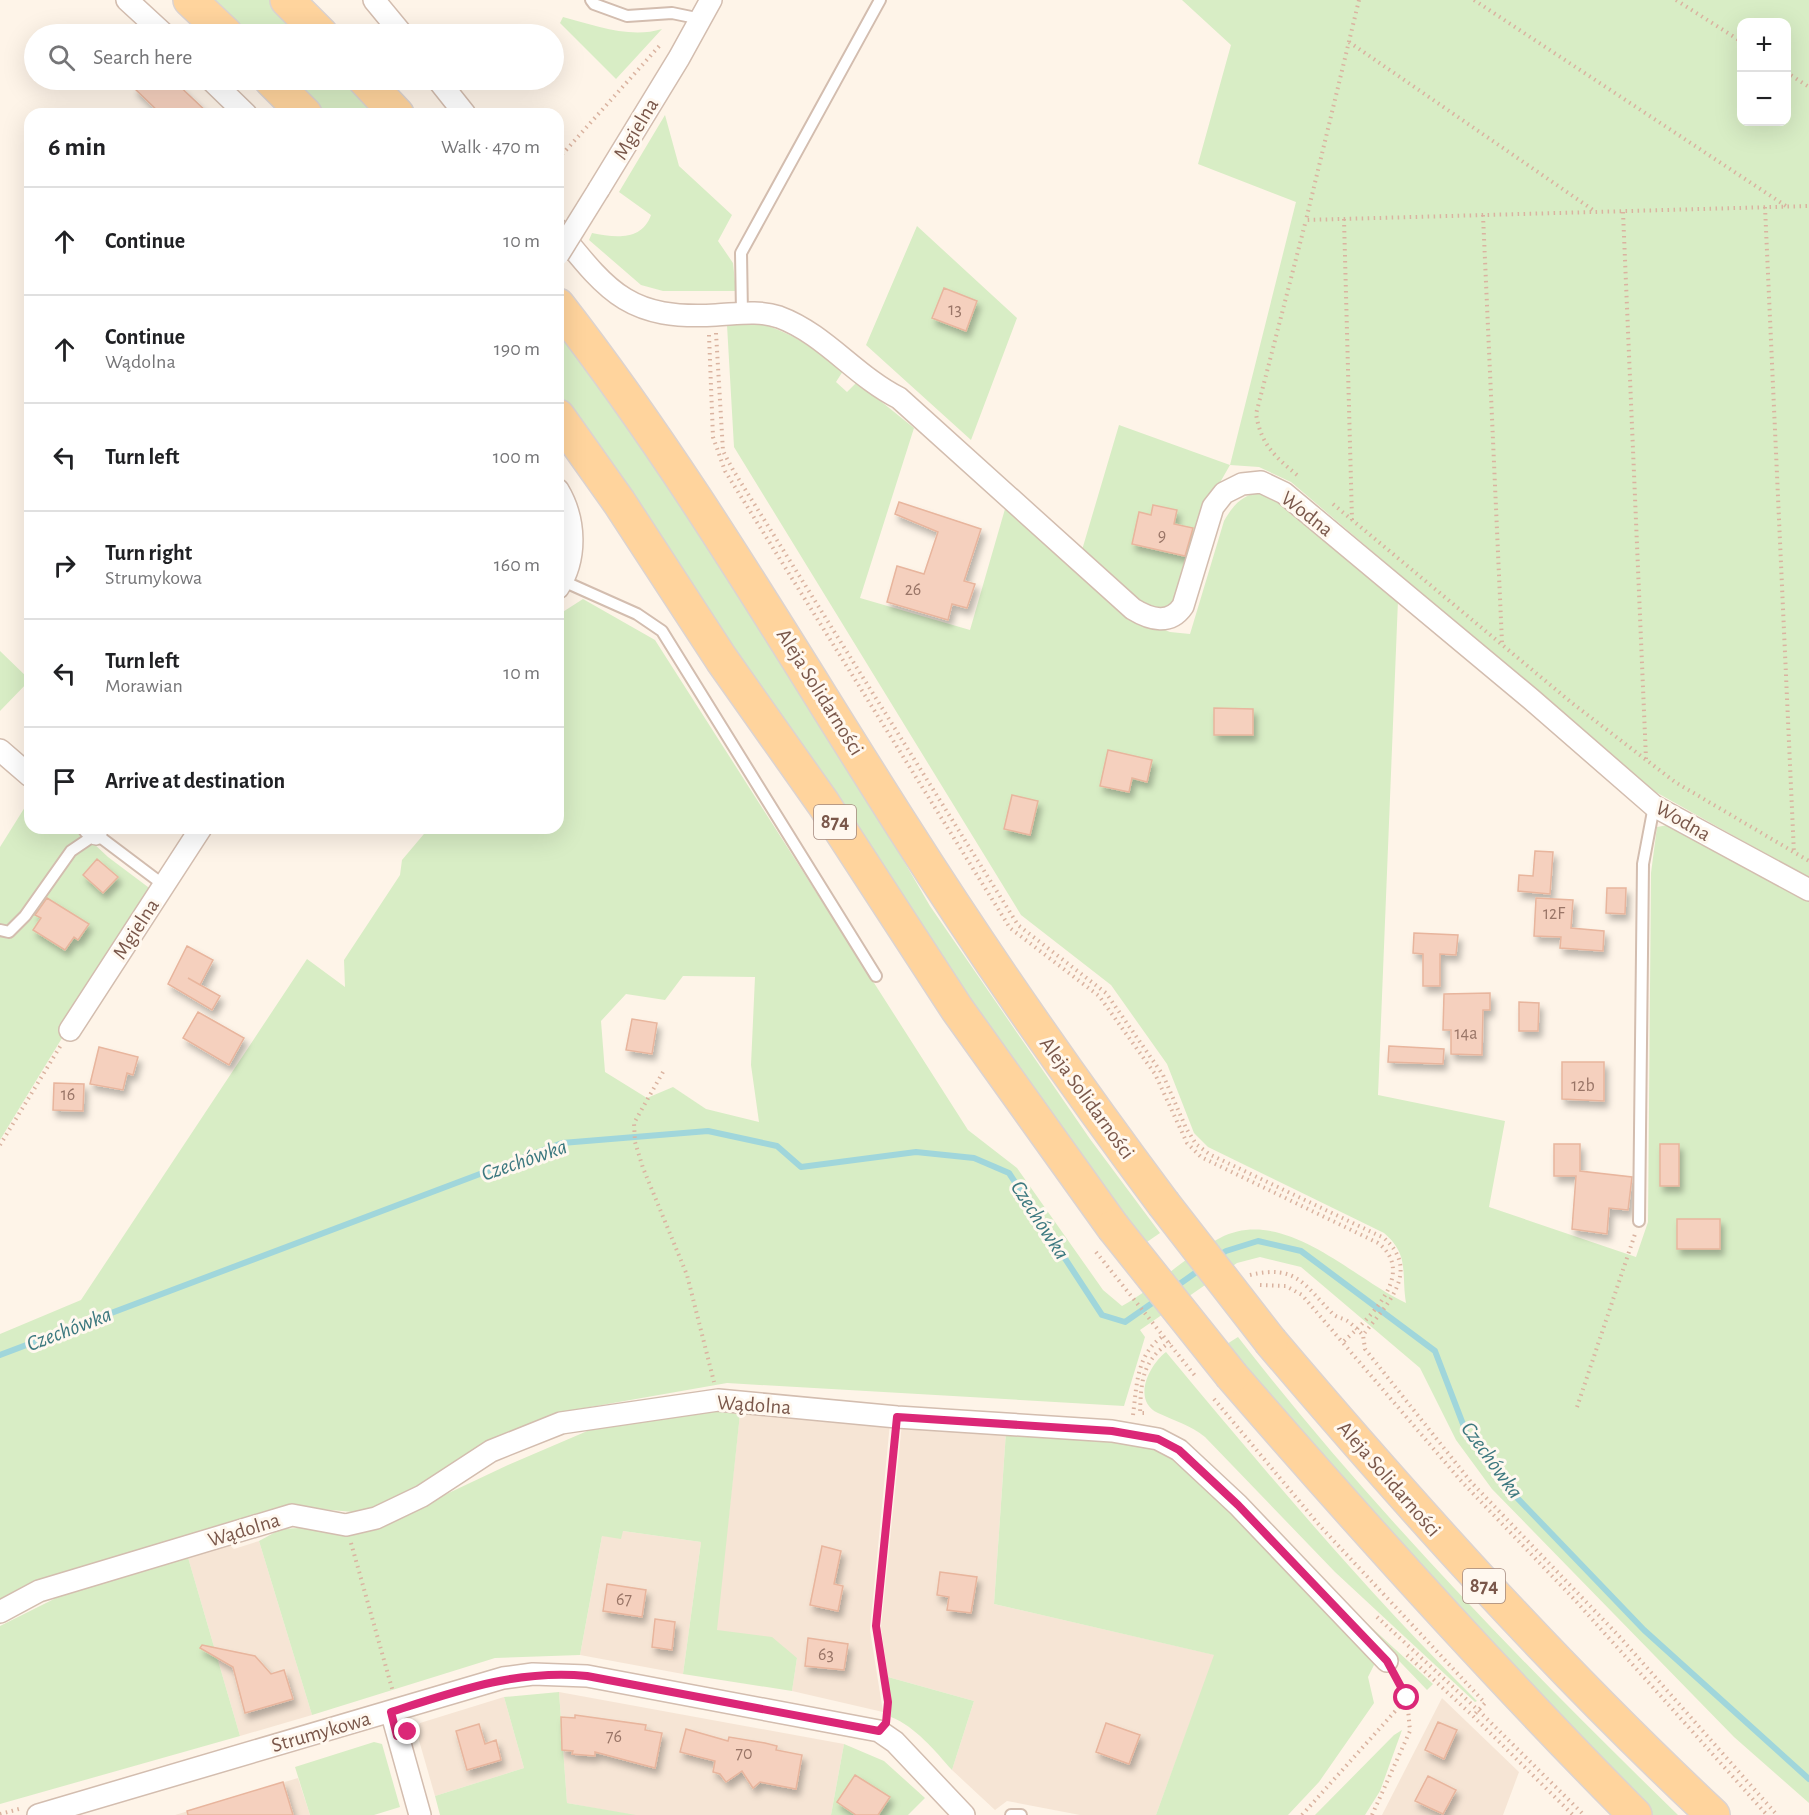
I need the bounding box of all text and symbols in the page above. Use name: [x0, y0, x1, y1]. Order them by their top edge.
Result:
map controls: [1737, 18, 1791, 126]
button: +: [1737, 18, 1791, 72]
search box: [24, 24, 564, 90]
icon: search: [45, 41, 78, 74]
text: Search here: [93, 46, 192, 68]
button: −: [1737, 72, 1791, 126]
street label: Mgielna: [610, 95, 662, 163]
text: 6 min: [48, 134, 106, 160]
text: Walk · 470 m: [441, 137, 540, 157]
icon: ahead: [48, 225, 81, 258]
text: Continue: [105, 230, 185, 252]
text: 10 m: [503, 231, 540, 251]
house number: 13: [948, 301, 962, 319]
text: Continue: [105, 326, 185, 348]
icon: ahead: [48, 333, 81, 366]
text: 190 m: [494, 339, 540, 359]
text: Wądolna: [105, 352, 176, 372]
icon: left: [48, 441, 81, 474]
text: Turn left: [105, 446, 179, 468]
text: 100 m: [493, 447, 540, 467]
street label: Wodna: [1277, 487, 1337, 541]
house number: 9: [1158, 527, 1166, 545]
text: Turn right: [105, 542, 192, 564]
icon: right: [48, 549, 81, 582]
text: 160 m: [494, 555, 540, 575]
text: Strumykowa: [105, 568, 202, 588]
house number: 26: [905, 581, 921, 599]
street label: Aleja Solidarności: [773, 625, 867, 759]
text: Turn left: [105, 650, 179, 672]
icon: left: [48, 657, 81, 690]
text: 10 m: [503, 663, 540, 683]
text: Morawian: [105, 676, 183, 696]
icon: arrive: [48, 765, 81, 798]
text: Arrive at destination: [105, 770, 285, 792]
street label: Wodna: [1652, 797, 1714, 845]
road number: 874: [814, 805, 856, 839]
street label: Mgielna: [109, 895, 163, 963]
house number: 12F: [1543, 905, 1565, 923]
house number: 14a: [1454, 1025, 1478, 1043]
street label: Aleja Solidarności: [1036, 1033, 1138, 1163]
house number: 12b: [1571, 1077, 1595, 1095]
house number: 16: [61, 1086, 75, 1104]
water label: Czechówka: [478, 1135, 570, 1185]
water label: Czechówka: [1007, 1177, 1073, 1263]
water label: Czechówka: [24, 1303, 114, 1355]
street label: Wądolna: [716, 1392, 792, 1418]
street label: Aleja Solidarności: [1333, 1417, 1445, 1541]
water label: Czechówka: [1457, 1418, 1527, 1502]
street label: Wądolna: [205, 1509, 283, 1551]
road number: 874: [1463, 1569, 1505, 1603]
house number: 67: [616, 1591, 632, 1609]
house number: 63: [818, 1646, 834, 1664]
route start: [1393, 1684, 1419, 1710]
street label: Strumykowa: [269, 1708, 373, 1756]
route end: [394, 1718, 420, 1744]
house number: 76: [606, 1728, 622, 1746]
house number: 70: [735, 1745, 753, 1763]

